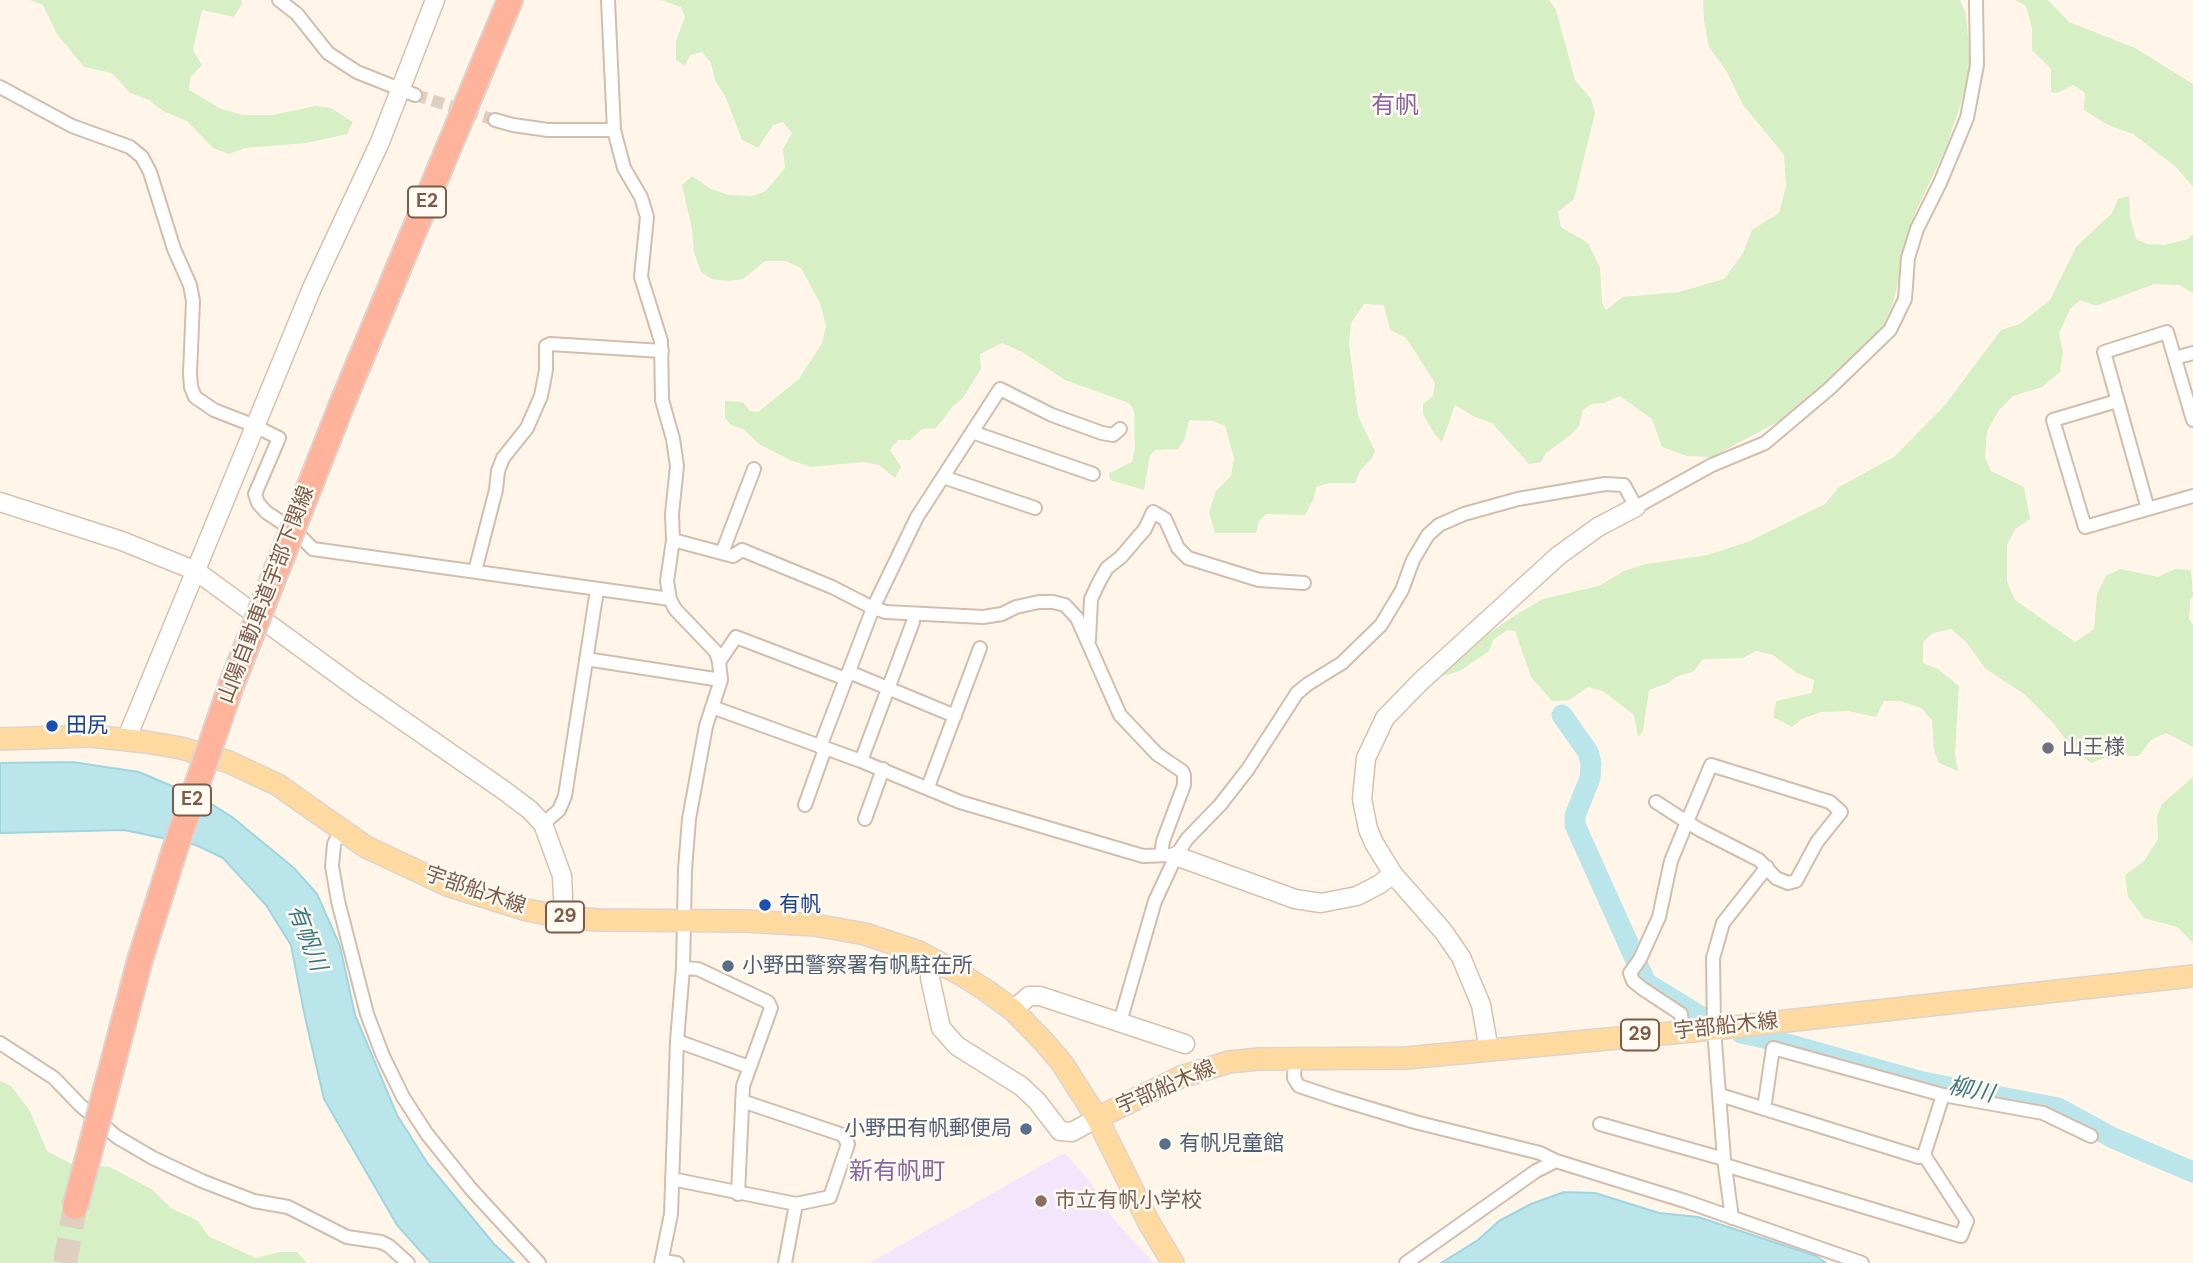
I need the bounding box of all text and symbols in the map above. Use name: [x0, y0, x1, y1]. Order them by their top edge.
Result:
district label: 有帆: [1371, 93, 1419, 121]
road number: E2: [408, 186, 446, 218]
street label: 山陽自動車道宇部下関線: [214, 483, 320, 707]
place label: 田尻: [66, 713, 108, 739]
marker: 田尻: [44, 718, 60, 734]
place label: 山王様: [2062, 735, 2125, 761]
marker: 山王様: [2040, 740, 2056, 756]
road number: E2: [173, 785, 211, 816]
street label: 宇部船木線: [421, 862, 529, 920]
place label: 有帆: [779, 892, 821, 918]
marker: 有帆: [757, 897, 773, 913]
water label: 有帆川: [281, 901, 331, 975]
road number: 29: [546, 902, 584, 932]
place label: 小野田警察署有帆駐在所: [742, 953, 973, 979]
marker: 小野田警察署有帆駐在所: [720, 958, 736, 974]
street label: 宇部船木線: [1672, 1009, 1780, 1045]
road number: 29: [1621, 1020, 1659, 1050]
street label: 宇部船木線: [1113, 1056, 1219, 1120]
water label: 柳川: [1946, 1073, 1996, 1109]
place label: 小野田有帆郵便局: [844, 1116, 1012, 1142]
marker: 小野田有帆郵便局: [1018, 1121, 1034, 1137]
place label: 有帆児童館: [1179, 1131, 1284, 1157]
marker: 有帆児童館: [1157, 1136, 1173, 1152]
district label: 新有帆町: [849, 1159, 945, 1187]
place label: 市立有帆小学校: [1055, 1188, 1202, 1214]
marker: 市立有帆小学校: [1033, 1193, 1049, 1209]

